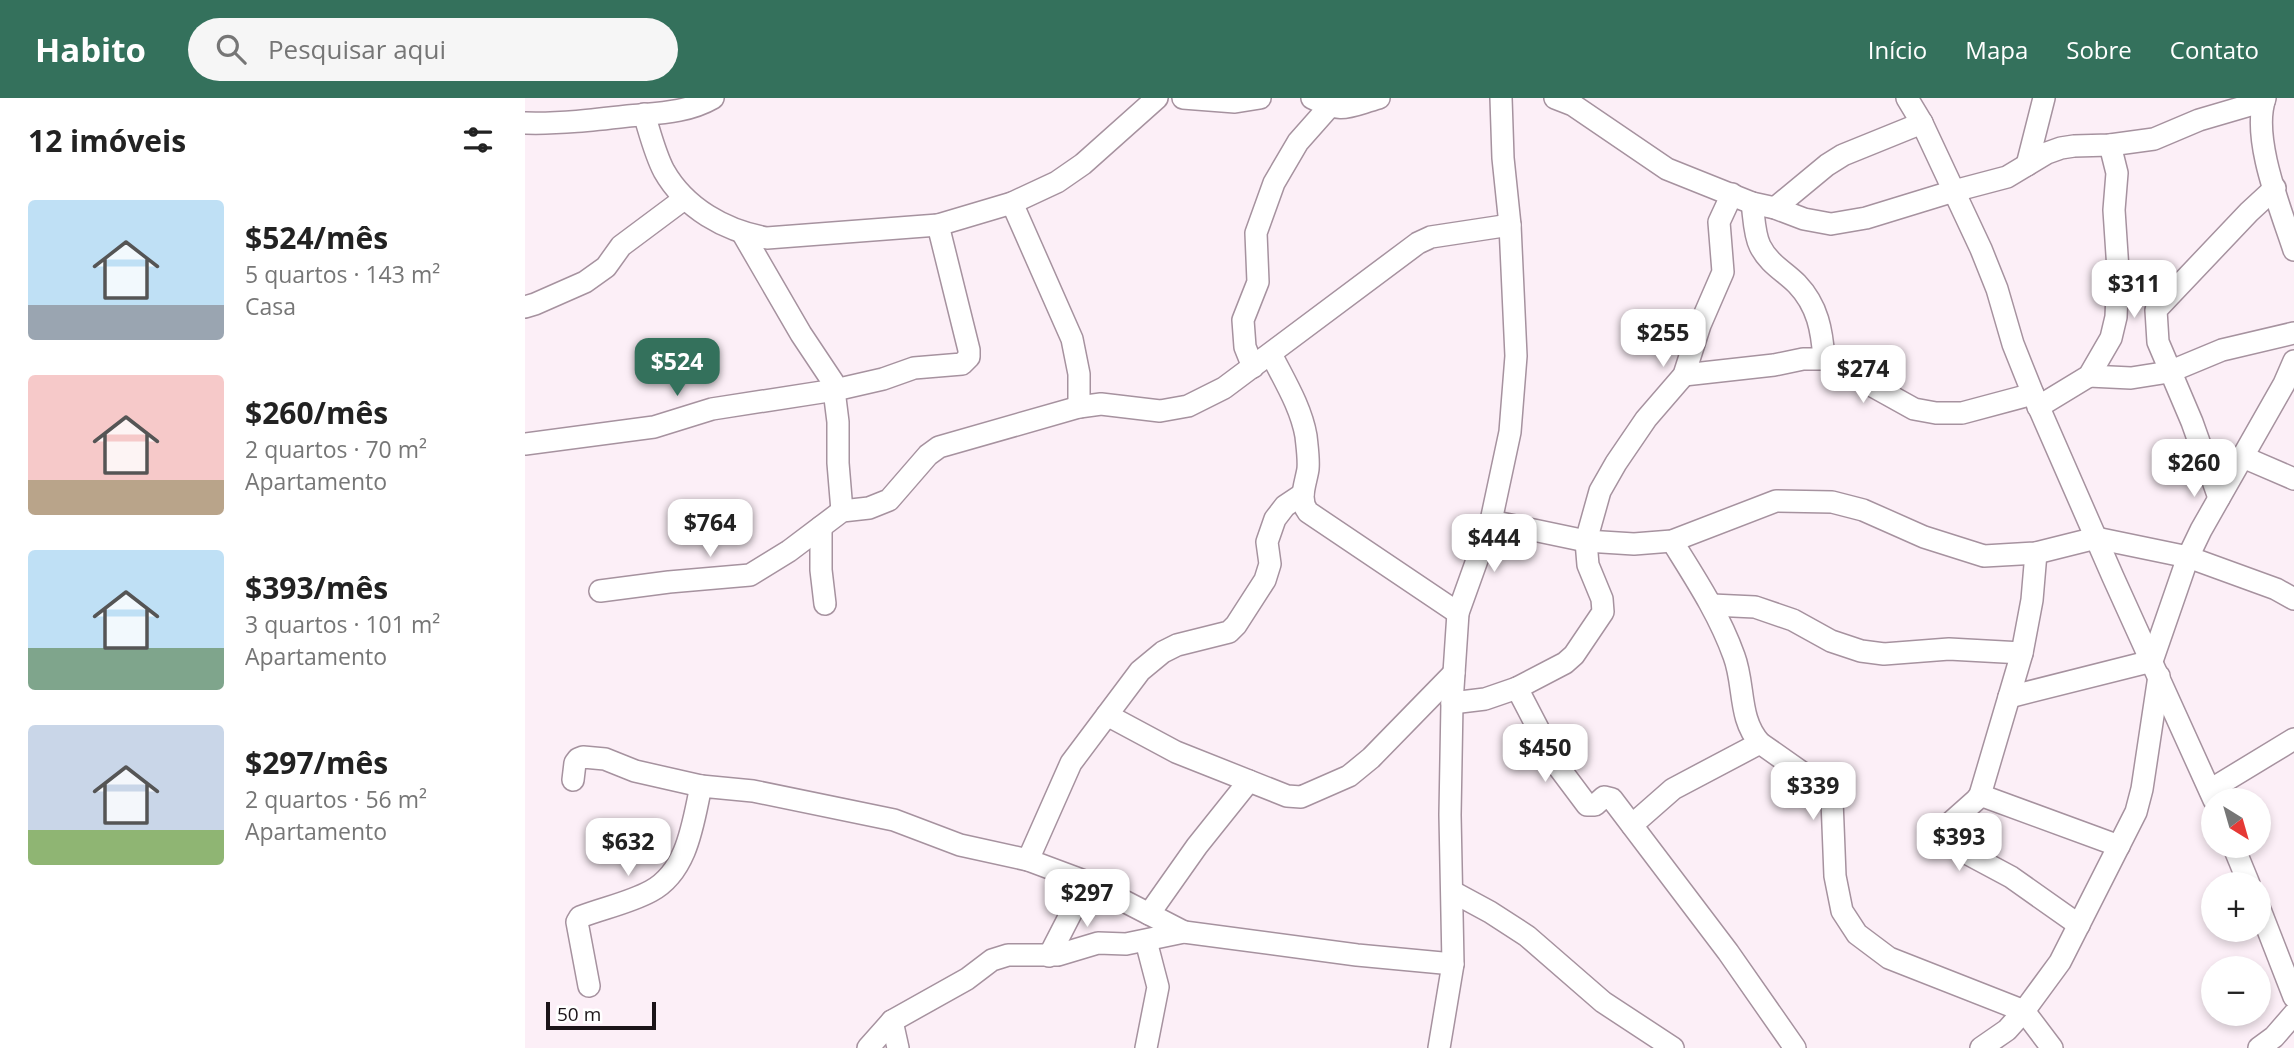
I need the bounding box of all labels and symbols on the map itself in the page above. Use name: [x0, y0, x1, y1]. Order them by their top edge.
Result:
pin: $311: [2093, 260, 2175, 320]
pin: $255: [1622, 310, 1704, 369]
pin: $524: [636, 338, 718, 398]
pin: $274: [1822, 345, 1904, 405]
pin: $260: [2153, 440, 2235, 499]
pin: $764: [669, 500, 751, 559]
pin: $444: [1453, 514, 1535, 574]
pin: $450: [1504, 724, 1586, 784]
pin: $339: [1772, 762, 1854, 822]
north arrow: [2201, 788, 2271, 858]
pin: $393: [1918, 814, 2000, 873]
pin: $632: [587, 818, 669, 878]
pin: $297: [1046, 870, 1128, 929]
scale bar: [546, 999, 656, 1031]

